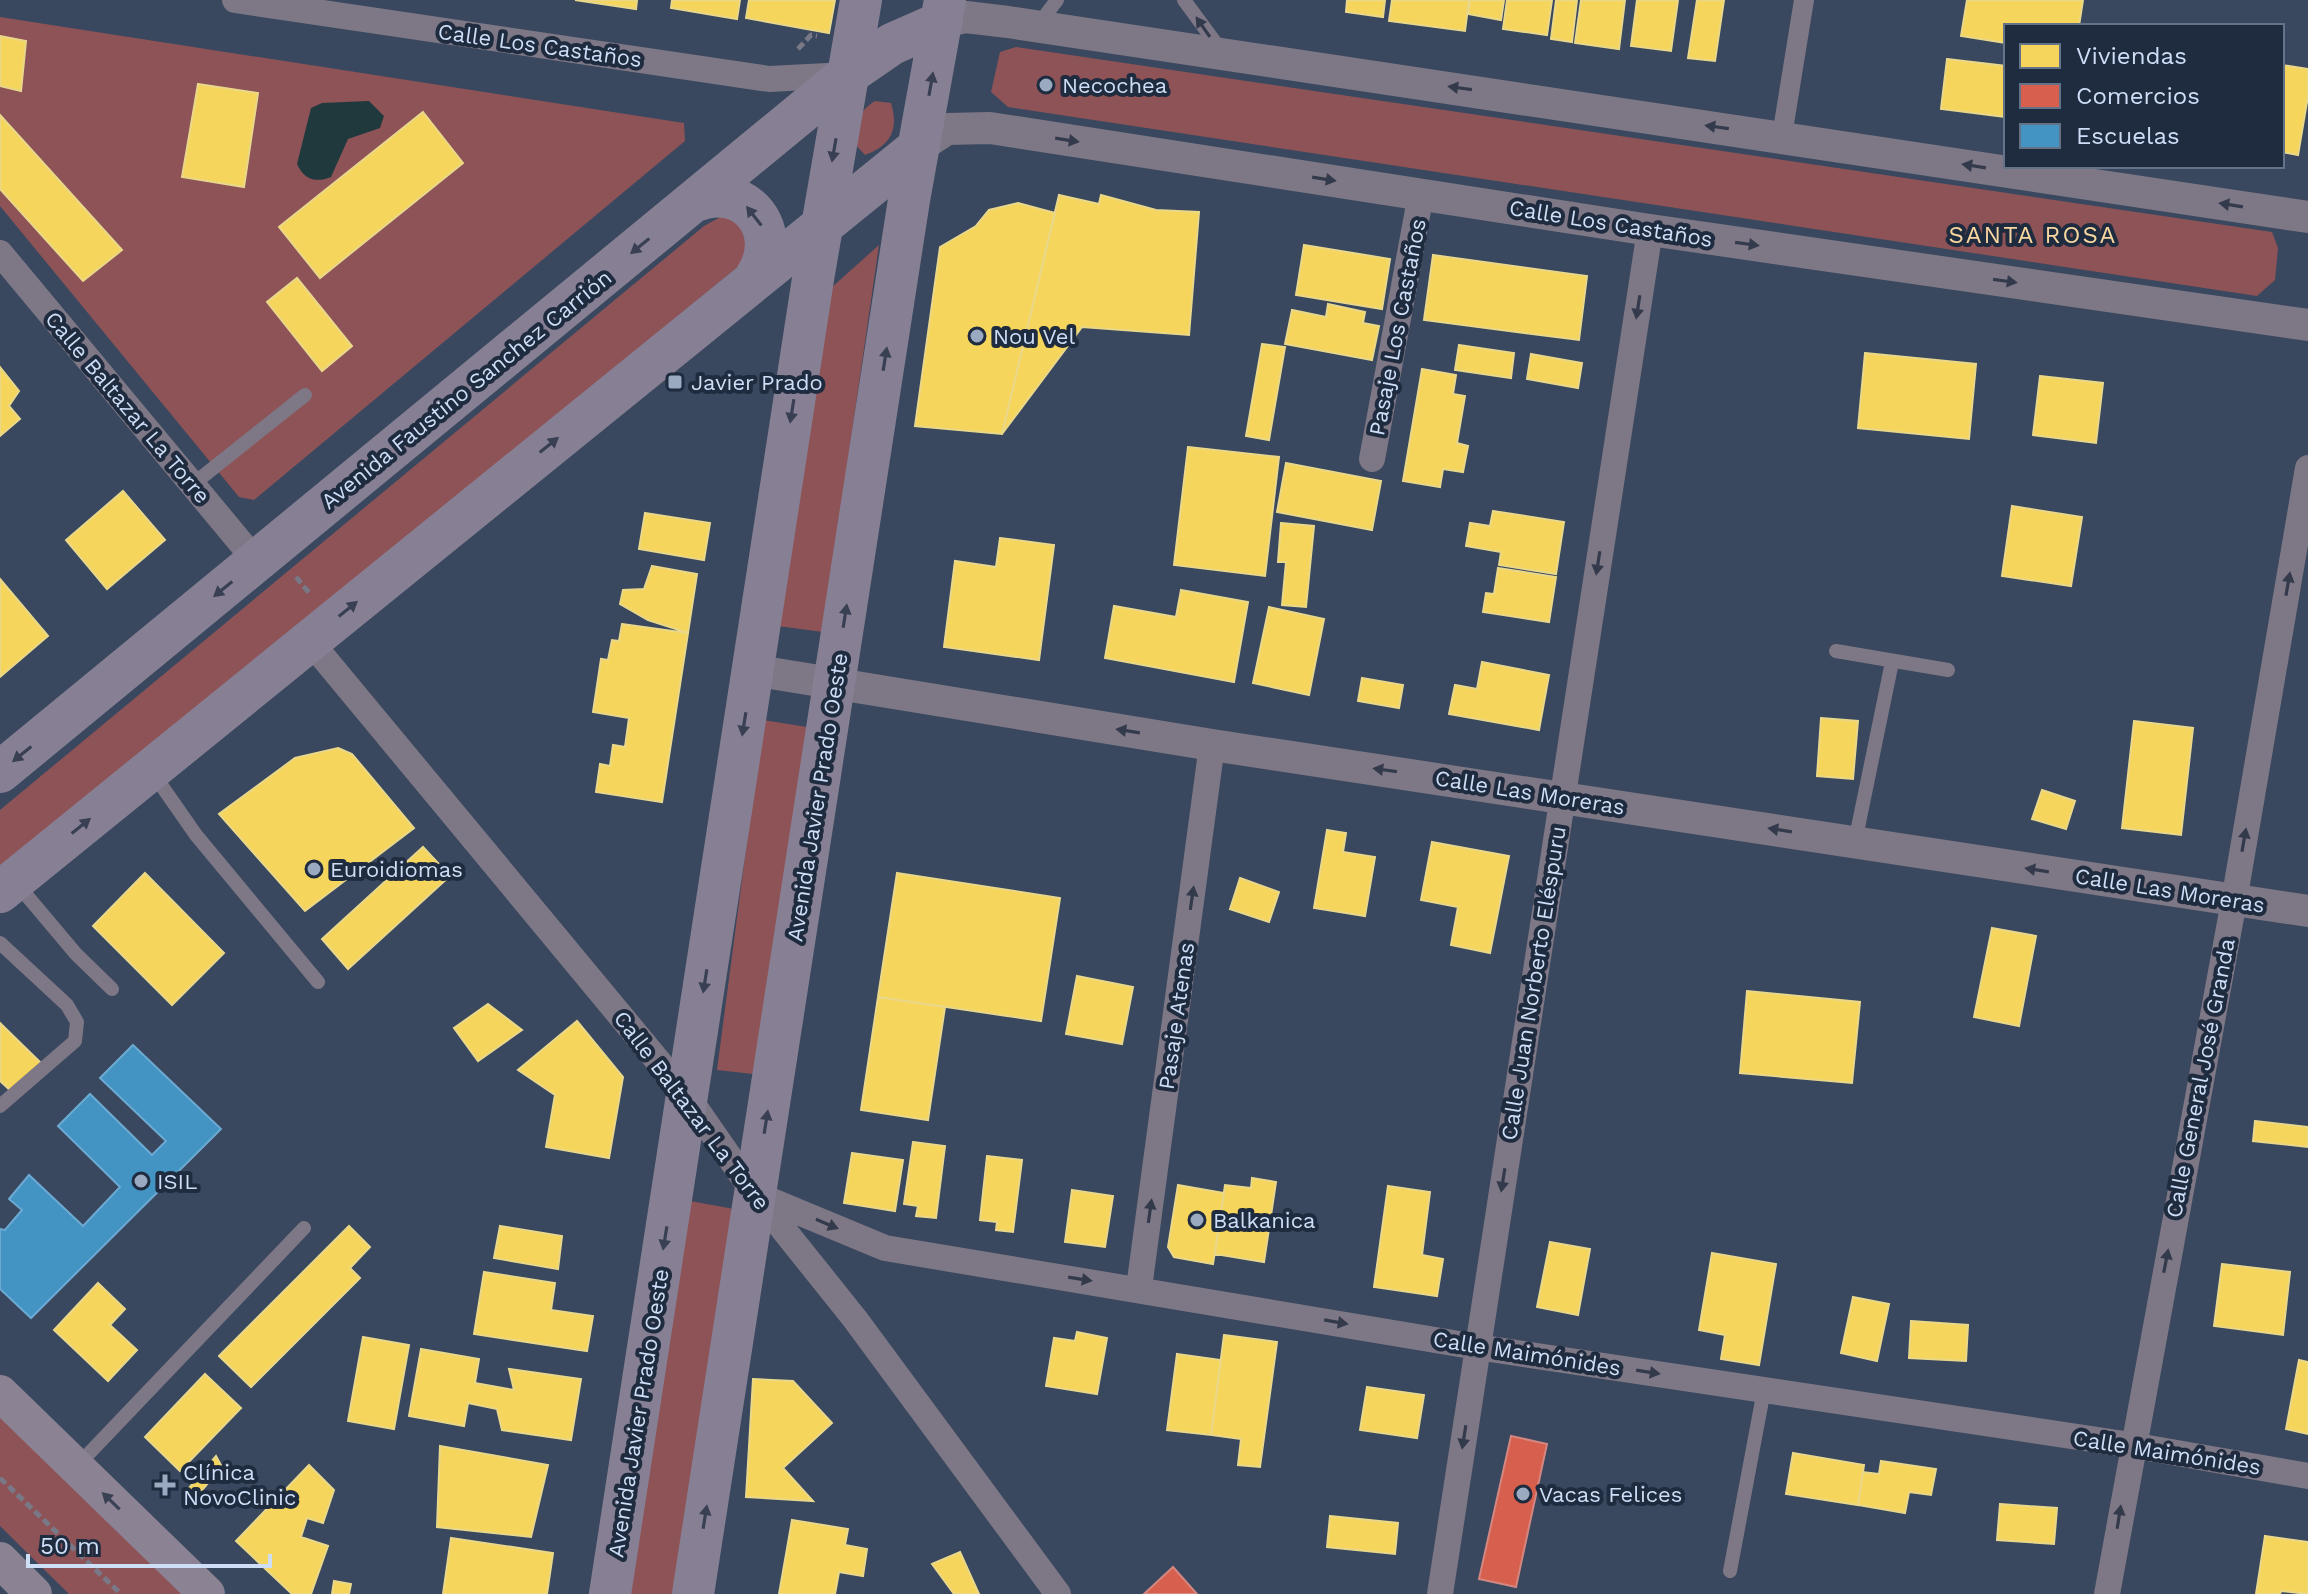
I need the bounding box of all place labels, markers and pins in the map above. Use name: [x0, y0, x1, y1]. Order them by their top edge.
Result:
place label: Necochea: [1062, 73, 1167, 98]
marker: Necochea: [1037, 76, 1055, 94]
place label: Nou Vel: [993, 324, 1075, 349]
marker: Nou Vel: [968, 327, 986, 345]
place label: Javier Prado: [691, 370, 823, 395]
marker: Javier Prado: [666, 373, 684, 391]
place label: Euroidiomas: [330, 857, 463, 882]
marker: Euroidiomas: [305, 860, 323, 878]
place label: ISIL: [157, 1169, 197, 1194]
marker: ISIL: [132, 1172, 150, 1190]
place label: Balkanica: [1213, 1208, 1316, 1233]
marker: Balkanica: [1188, 1211, 1206, 1229]
place label: Clínica NovoClinic: [183, 1460, 296, 1510]
marker: Clínica NovoClinic: [154, 1474, 176, 1496]
place label: Vacas Felices: [1539, 1482, 1682, 1507]
marker: Vacas Felices: [1514, 1485, 1532, 1503]

